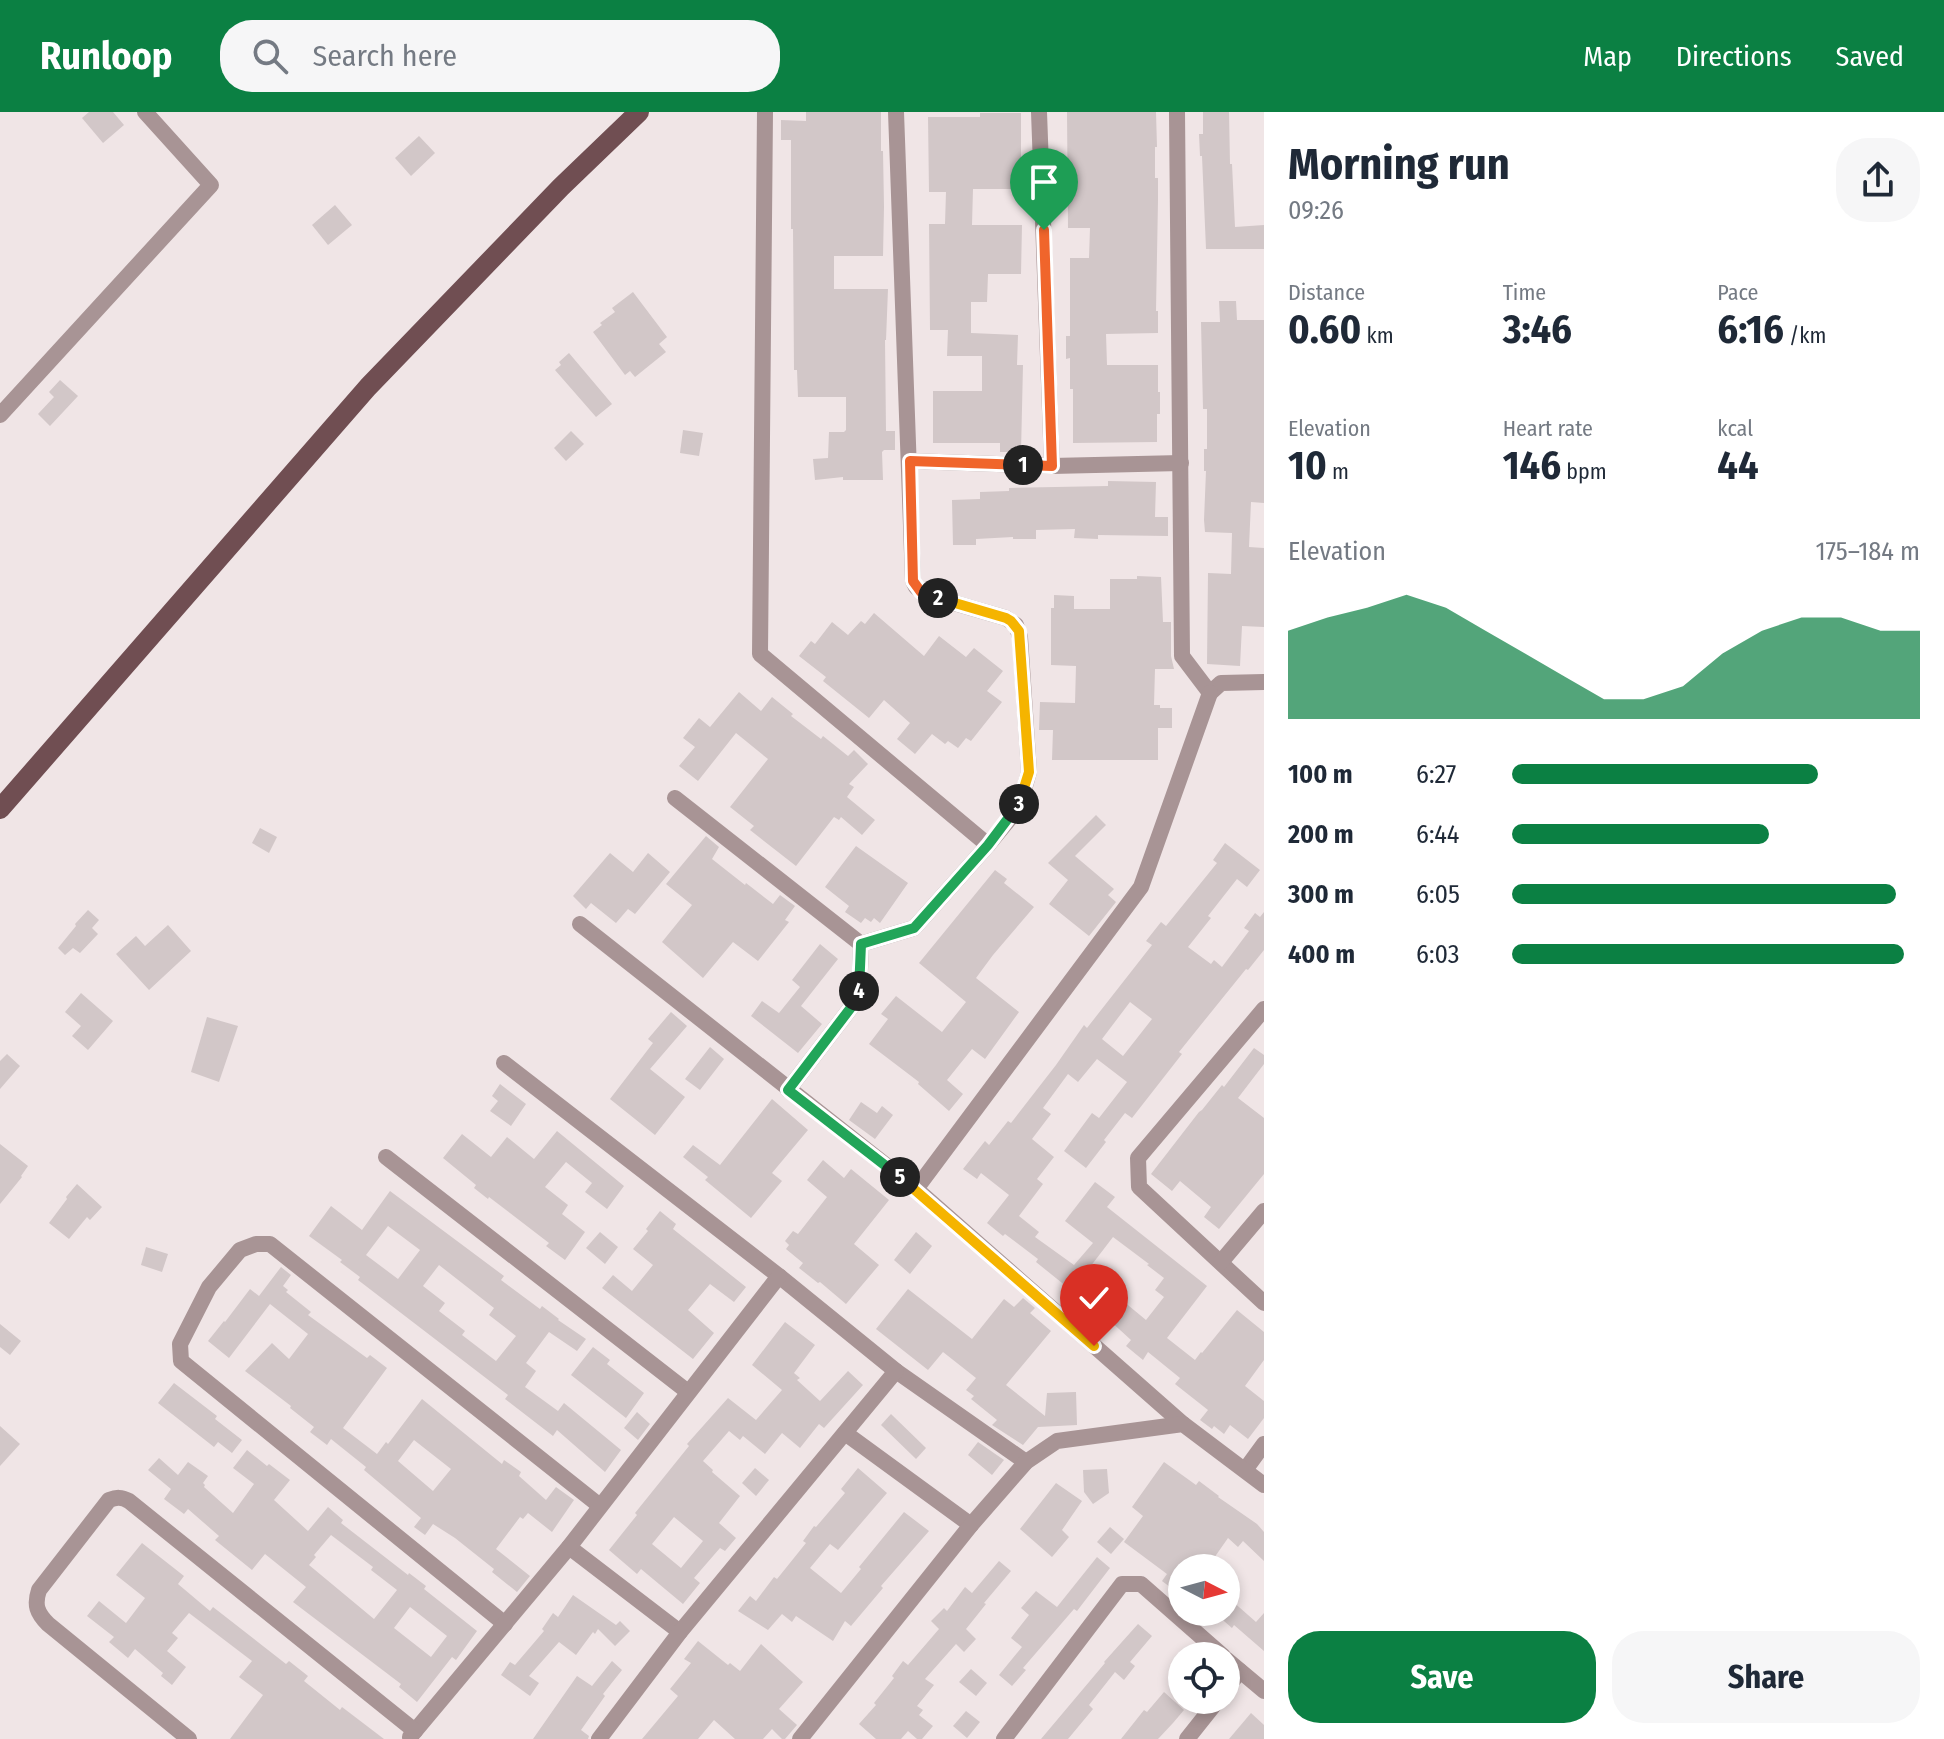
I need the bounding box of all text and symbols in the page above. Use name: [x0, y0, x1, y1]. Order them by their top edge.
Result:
search box: [220, 20, 780, 92]
text: Runloop: [40, 33, 172, 79]
icon: search: [248, 34, 292, 78]
text: Search here: [312, 38, 457, 74]
text: Map: [1583, 40, 1632, 73]
text: Directions: [1676, 40, 1792, 73]
text: Saved: [1836, 40, 1904, 73]
text: Morning run: [1288, 138, 1510, 191]
button: share: [1836, 138, 1920, 222]
pin: [1010, 148, 1078, 230]
icon: arrive: [1022, 160, 1066, 204]
text: 09:26: [1288, 195, 1344, 226]
text: Distance: [1288, 279, 1365, 306]
text: Time: [1503, 279, 1546, 306]
text: Pace: [1717, 279, 1758, 306]
text: 0.60: [1288, 306, 1361, 354]
text: 3:46: [1503, 306, 1572, 354]
text: 6:16: [1717, 306, 1784, 354]
text: km: [1361, 322, 1394, 349]
text: /km: [1784, 322, 1827, 349]
text: Elevation: [1288, 415, 1371, 442]
text: Heart rate: [1503, 415, 1593, 442]
text: kcal: [1717, 415, 1753, 442]
text: 10: [1288, 442, 1327, 490]
text: 146: [1503, 442, 1561, 490]
text: 44: [1717, 442, 1758, 490]
pin: 1: [1003, 445, 1043, 485]
text: 1: [1018, 451, 1028, 478]
text: m: [1327, 458, 1349, 485]
text: bpm: [1561, 458, 1607, 485]
text: Elevation: [1288, 536, 1386, 567]
text: 175–184 m: [1815, 536, 1920, 567]
pin: 2: [918, 578, 958, 618]
text: 2: [933, 584, 943, 611]
text: 100 m: [1288, 759, 1353, 790]
text: 6:27: [1416, 759, 1456, 790]
pin: 3: [999, 784, 1039, 824]
text: 3: [1014, 790, 1024, 817]
text: 200 m: [1288, 819, 1354, 850]
text: 6:44: [1416, 819, 1459, 850]
text: 300 m: [1288, 879, 1354, 910]
text: 6:05: [1416, 879, 1460, 910]
text: 400 m: [1288, 939, 1355, 970]
text: 6:03: [1416, 939, 1459, 970]
pin: 4: [839, 971, 879, 1011]
text: 4: [853, 977, 865, 1004]
pin: 5: [880, 1157, 920, 1197]
text: 5: [895, 1163, 905, 1190]
pin: [1060, 1264, 1128, 1346]
icon: check: [1072, 1276, 1116, 1320]
north arrow: [1168, 1554, 1240, 1626]
map controls: [1168, 1554, 1240, 1714]
button: Save: [1288, 1631, 1596, 1723]
button: Share: [1612, 1631, 1920, 1723]
button: locate: [1168, 1642, 1240, 1714]

